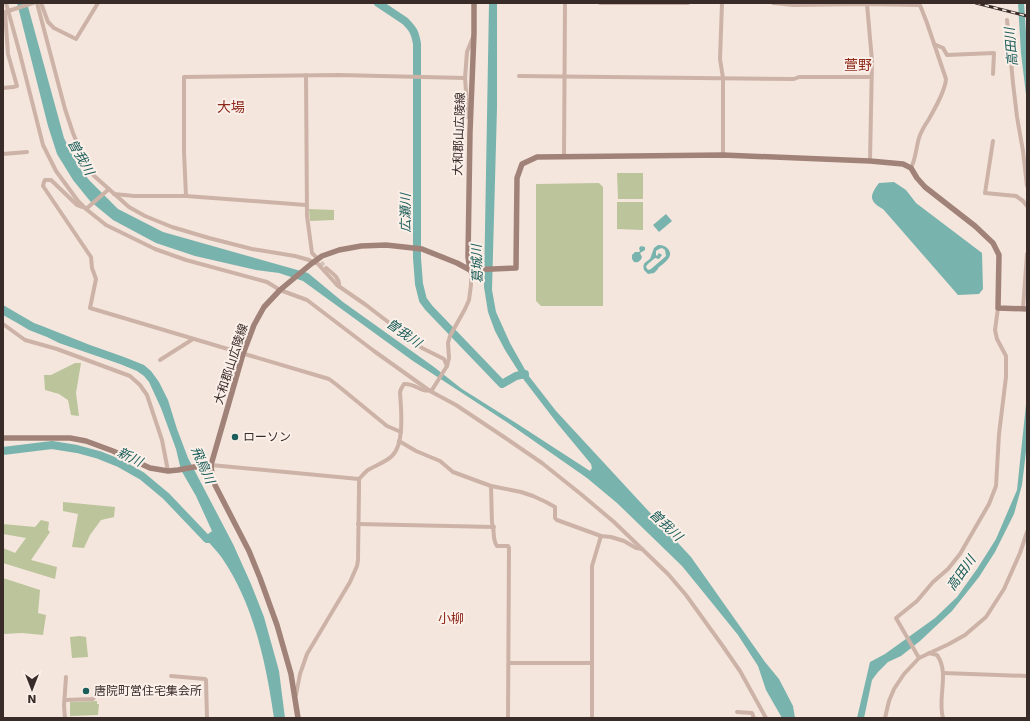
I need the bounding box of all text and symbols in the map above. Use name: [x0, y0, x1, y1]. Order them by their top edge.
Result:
water label: 高田川: [1002, 25, 1020, 67]
district label: 萱野: [844, 57, 872, 73]
street label: 大和郡山広陵線: [451, 92, 467, 176]
district label: 大場: [217, 99, 245, 115]
water label: 曽我川: [65, 136, 98, 179]
water label: 広瀬川: [398, 192, 413, 233]
water label: 葛城川: [469, 242, 485, 284]
water label: 曽我川: [384, 316, 426, 351]
street label: 大和郡山広陵線: [211, 322, 251, 406]
place label: ローソン: [243, 430, 291, 444]
marker: ローソン: [230, 432, 240, 442]
water label: 飛鳥川: [188, 444, 219, 488]
water label: 新川: [115, 445, 147, 470]
water label: 曽我川: [647, 506, 687, 545]
water label: 高田川: [944, 551, 979, 593]
district label: 小柳: [438, 611, 464, 626]
north arrow: [12, 669, 52, 709]
place label: 唐院町営住宅集会所: [94, 684, 202, 698]
marker: 唐院町営住宅集会所: [81, 686, 91, 696]
text: N: [27, 692, 37, 705]

